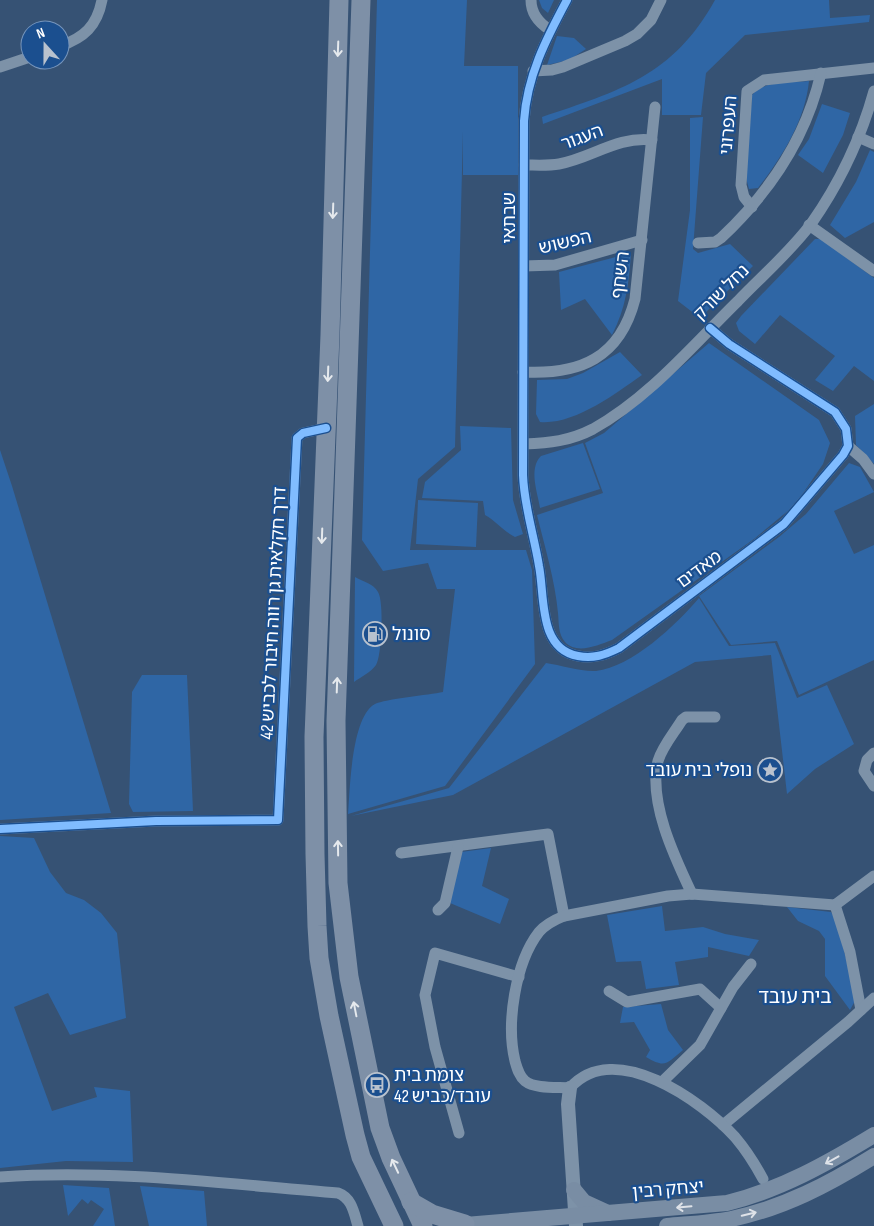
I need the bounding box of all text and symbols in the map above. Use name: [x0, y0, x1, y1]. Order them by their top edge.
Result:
north arrow: [20, 20, 70, 70]
text: N: [34, 24, 47, 43]
one-way arrow: [333, 40, 343, 56]
street label: העפרוני: [715, 94, 742, 156]
street label: העגור: [558, 120, 606, 155]
street label: שבתאי: [499, 192, 520, 244]
one-way arrow: [329, 203, 338, 219]
street label: הפשוש: [537, 226, 594, 259]
street label: השחף: [607, 250, 634, 300]
street label: נחל שורק: [689, 260, 754, 325]
one-way arrow: [324, 365, 333, 381]
street label: דרך חקלאית גן רווה חיבור לכביש 42: [256, 486, 291, 740]
one-way arrow: [317, 528, 327, 544]
street label: מאדים: [673, 546, 726, 593]
fuel station icon: סונול: [362, 621, 388, 647]
place label: סונול: [392, 624, 431, 645]
one-way arrow: [333, 678, 342, 694]
place icon: נופלי בית עובד: [757, 757, 783, 783]
place label: נופלי בית עובד: [646, 760, 752, 781]
one-way arrow: [333, 840, 343, 856]
district label: בית עובד: [758, 985, 832, 1009]
one-way arrow: [349, 1002, 359, 1018]
place label: צומת בית עובד/כביש 42: [394, 1065, 491, 1107]
bus stop icon: צומת בית עובד/כביש 42: [364, 1072, 390, 1098]
one-way arrow: [825, 1155, 840, 1165]
one-way arrow: [389, 1159, 399, 1174]
street label: יצחק רבין: [631, 1176, 705, 1203]
one-way arrow: [676, 1202, 692, 1212]
one-way arrow: [741, 1209, 757, 1219]

